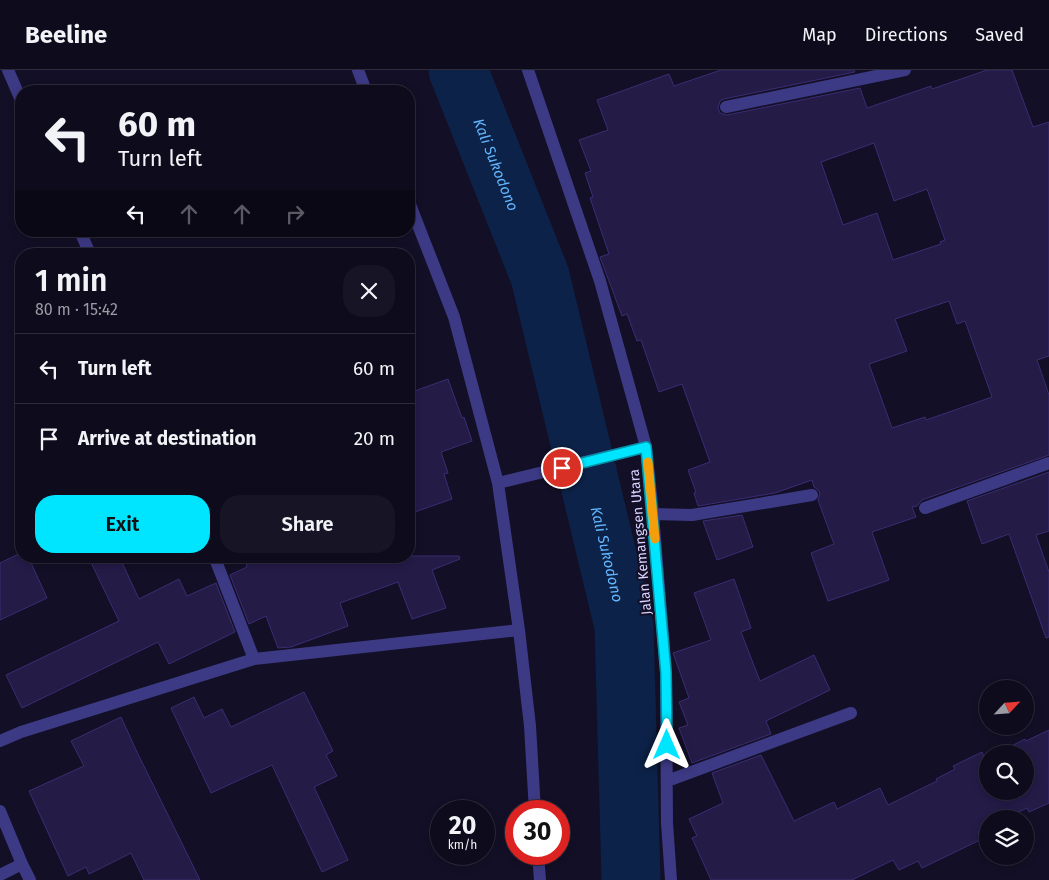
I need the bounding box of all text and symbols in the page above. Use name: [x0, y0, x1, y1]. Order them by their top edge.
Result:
text: Beeline: [25, 21, 107, 49]
text: Map: [802, 24, 837, 46]
text: Directions: [865, 24, 947, 46]
text: Saved: [975, 24, 1024, 46]
text: 60 m: [118, 103, 196, 145]
icon: left: [35, 105, 100, 170]
water label: Kali Sukodono: [469, 116, 522, 214]
text: Turn left: [118, 145, 202, 172]
icon: left: [122, 200, 150, 228]
icon: ahead: [175, 200, 203, 228]
icon: ahead: [228, 200, 256, 228]
icon: right: [281, 200, 309, 228]
text: 1 min: [35, 263, 107, 299]
button: close: [343, 265, 395, 317]
text: 80 m · 15:42: [35, 300, 118, 319]
icon: left: [35, 355, 63, 383]
text: Turn left: [78, 357, 152, 380]
text: 60 m: [353, 357, 395, 380]
icon: arrive: [35, 425, 63, 453]
text: Arrive at destination: [78, 427, 257, 450]
text: 20 m: [354, 427, 395, 450]
pin: [541, 447, 583, 489]
icon: arrive: [548, 454, 576, 482]
street label: Jalan Kemangsen Utara: [626, 468, 655, 616]
button: Exit: [35, 495, 210, 553]
button: Share: [220, 495, 395, 553]
water label: Kali Sukodono: [587, 505, 627, 604]
north arrow: [979, 680, 1034, 735]
map controls: [979, 680, 1034, 865]
position arrow: [640, 718, 692, 770]
button: search: [979, 745, 1034, 800]
speed limit sign: 30: [505, 800, 570, 865]
button: layers: [979, 810, 1034, 865]
text: 20: [449, 811, 476, 841]
text: km/h: [448, 838, 477, 852]

